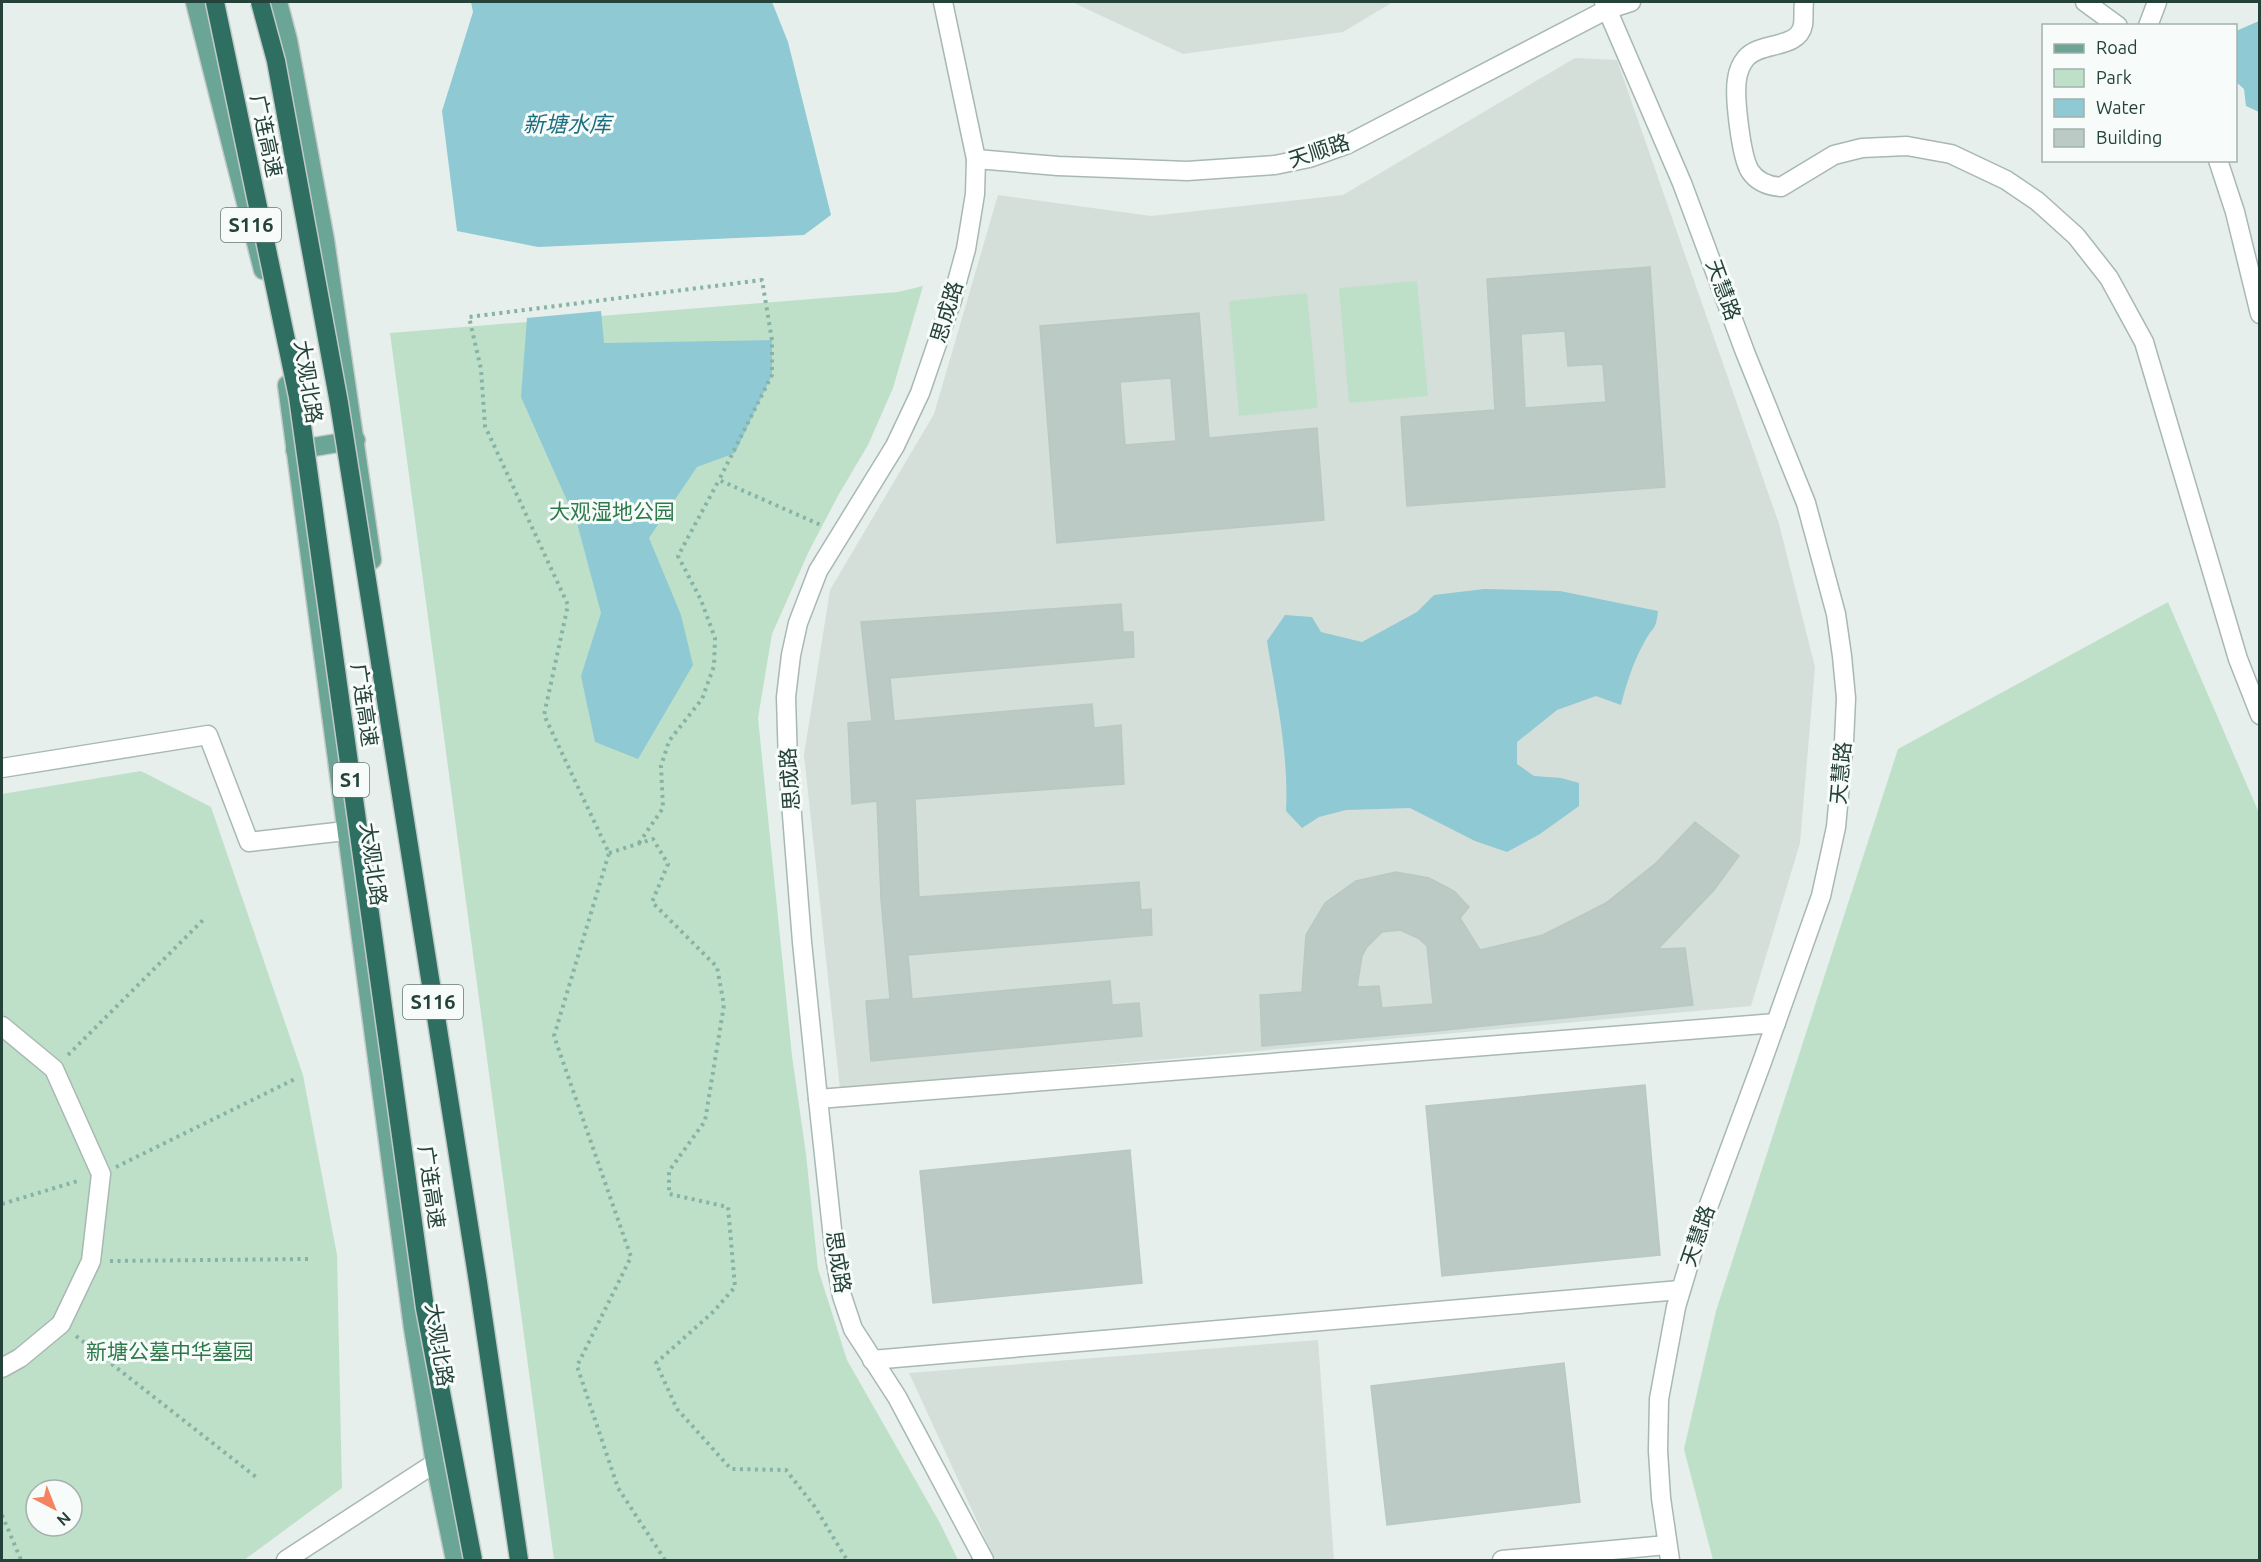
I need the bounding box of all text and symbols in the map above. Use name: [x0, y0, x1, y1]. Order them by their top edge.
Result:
legend: [2042, 24, 2237, 162]
text: Road: [2096, 37, 2138, 57]
text: Park: [2096, 67, 2132, 87]
street label: 广连高速: [247, 92, 287, 179]
text: Water: [2096, 97, 2146, 117]
water label: 新塘水库: [523, 111, 615, 136]
text: Building: [2096, 127, 2162, 147]
street label: 天顺路: [1285, 129, 1352, 171]
road number: S116: [221, 208, 281, 242]
street label: 天慧路: [1702, 256, 1746, 323]
street label: 思成路: [925, 278, 967, 345]
street label: 大观北路: [291, 338, 327, 425]
park label: 大观湿地公园: [549, 499, 675, 523]
street label: 广连高速: [347, 662, 383, 748]
street label: 天慧路: [1825, 740, 1855, 805]
street label: 思成路: [775, 747, 803, 811]
road number: S1: [333, 763, 369, 797]
street label: 大观北路: [356, 821, 392, 907]
road number: S116: [403, 985, 463, 1019]
street label: 广连高速: [414, 1144, 450, 1230]
street label: 天慧路: [1675, 1202, 1719, 1269]
street label: 思成路: [822, 1229, 856, 1295]
street label: 大观北路: [422, 1301, 458, 1388]
park label: 新塘公墓中华墓园: [86, 1339, 254, 1363]
north arrow: [24, 1478, 84, 1538]
text: N: [54, 1508, 74, 1530]

